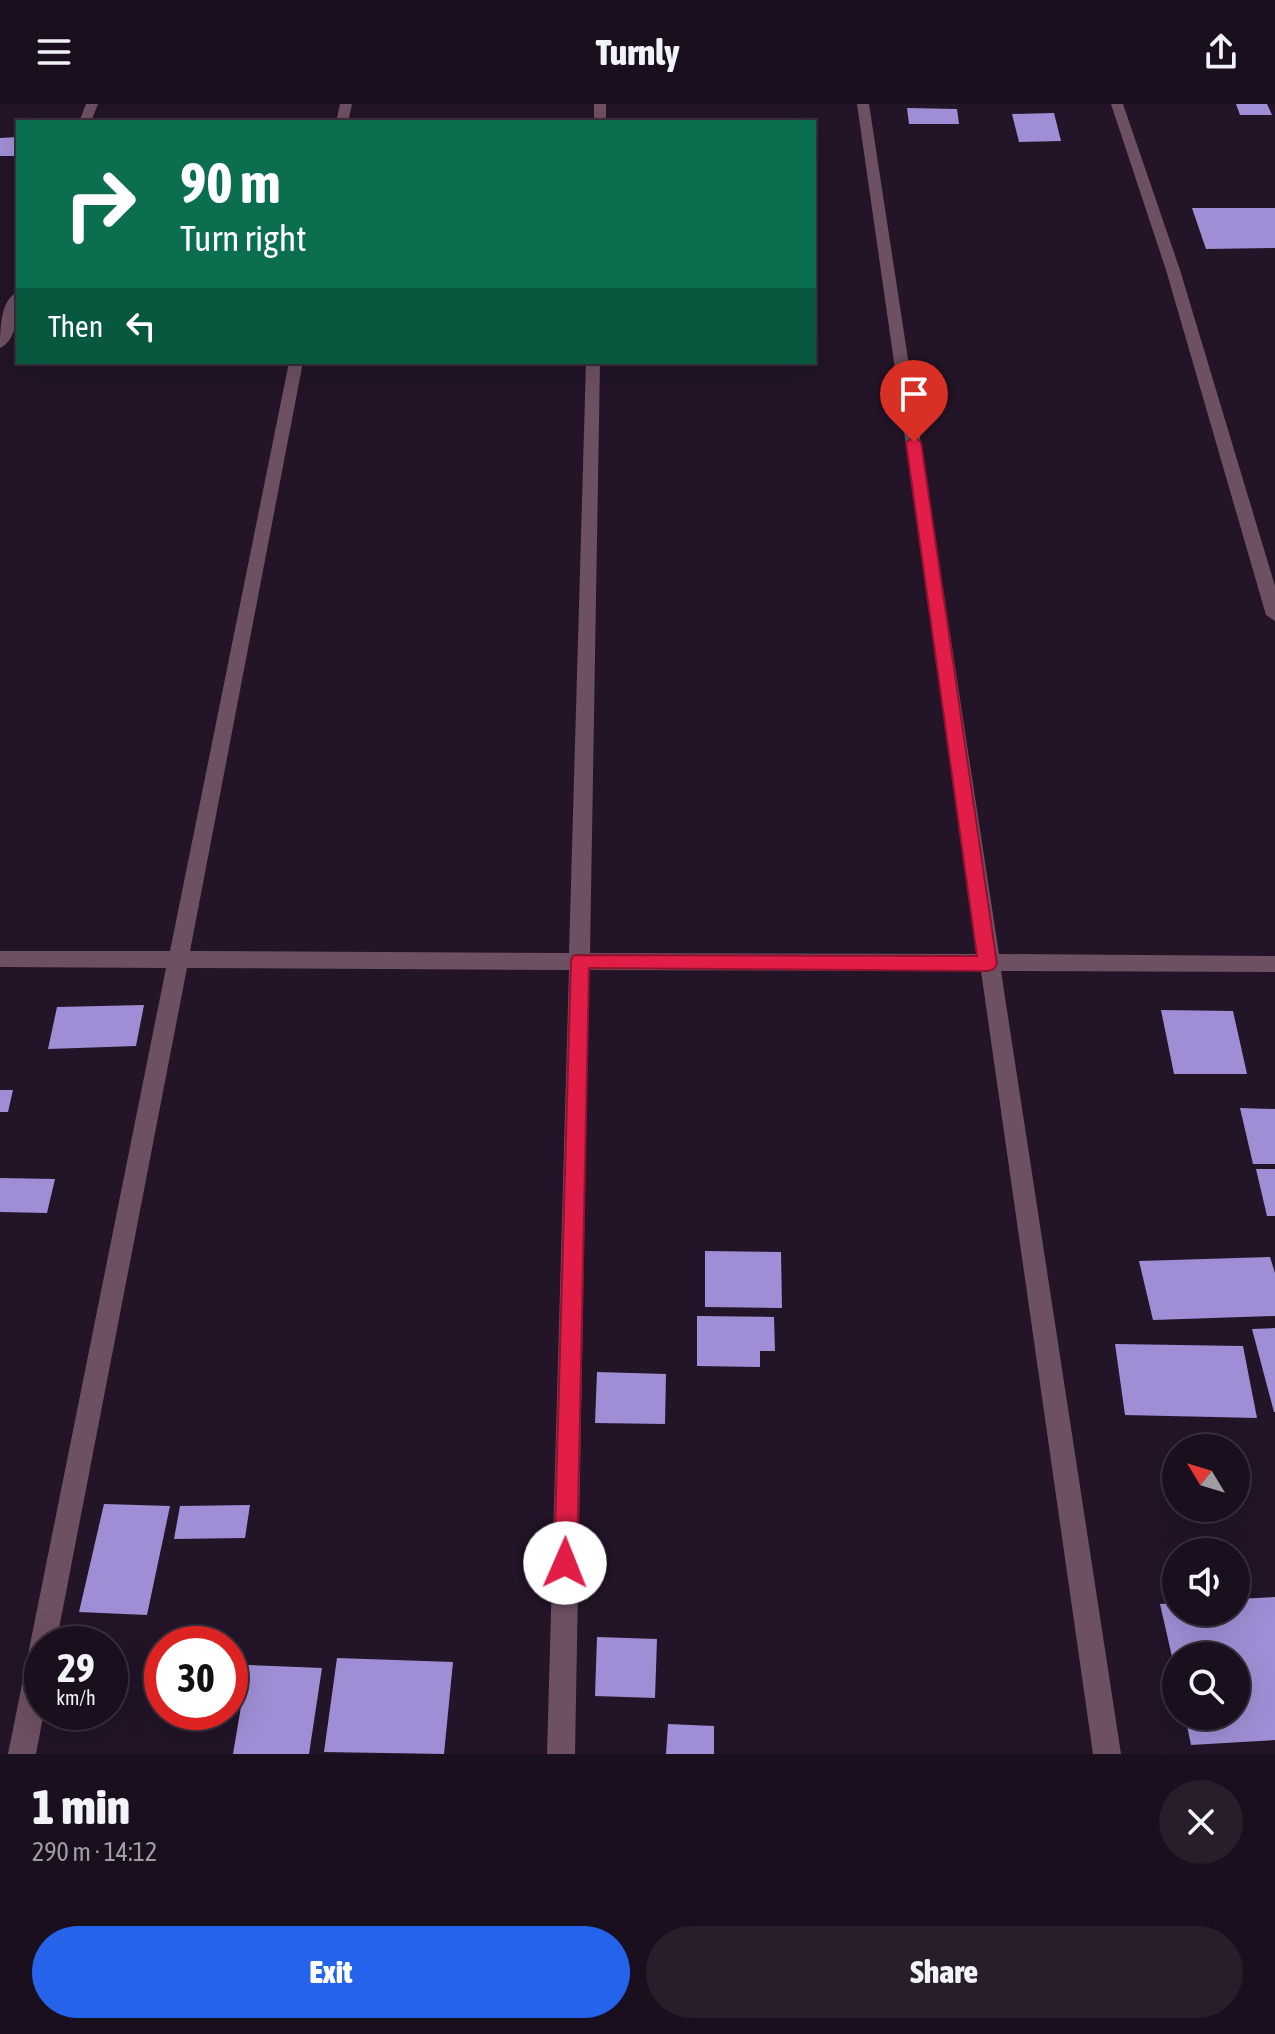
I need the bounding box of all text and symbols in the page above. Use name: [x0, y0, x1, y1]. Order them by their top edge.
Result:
icon: menu: [32, 30, 76, 74]
icon: share: [1199, 30, 1243, 74]
text: Turnly: [596, 31, 679, 73]
text: 90 m: [180, 151, 281, 215]
icon: right: [48, 152, 152, 256]
text: Turn right: [180, 217, 307, 259]
icon: left: [119, 304, 163, 348]
text: Then: [48, 309, 103, 343]
pin: [880, 360, 948, 442]
icon: arrive: [892, 372, 936, 416]
north arrow: [1162, 1434, 1250, 1522]
map controls: [1162, 1434, 1250, 1730]
position arrow: [523, 1521, 607, 1605]
button: sound: [1162, 1538, 1250, 1626]
speed limit sign: 30: [144, 1626, 248, 1730]
button: search: [1162, 1642, 1250, 1730]
text: 29: [57, 1645, 95, 1690]
text: km/h: [56, 1686, 96, 1709]
text: 1 min: [32, 1779, 130, 1834]
button: close: [1159, 1780, 1243, 1864]
text: 290 m · 14:12: [32, 1837, 157, 1867]
button: Exit: [32, 1926, 630, 2018]
button: Share: [646, 1926, 1243, 2018]

